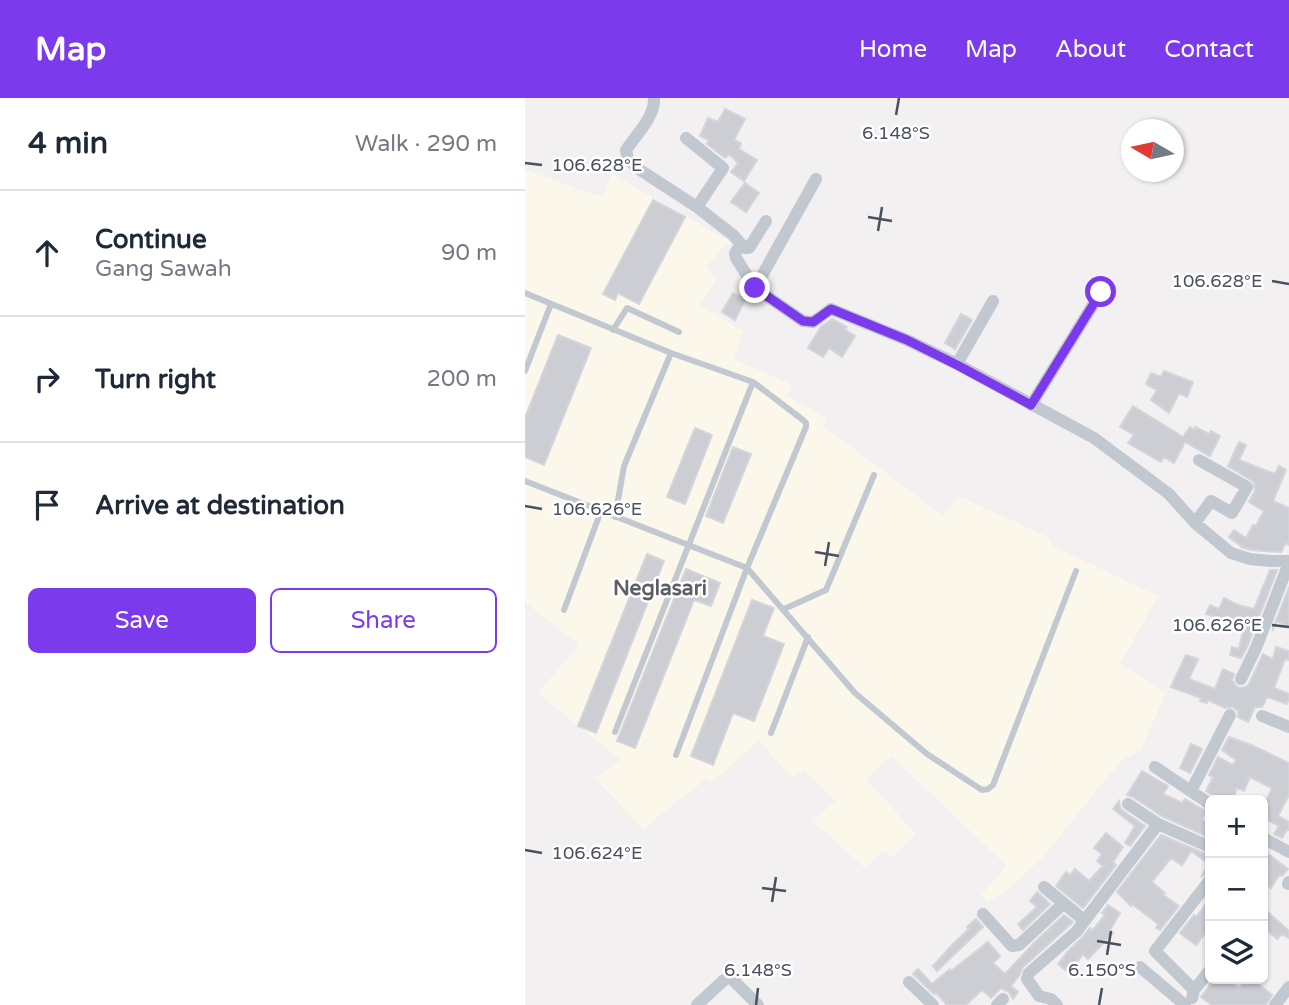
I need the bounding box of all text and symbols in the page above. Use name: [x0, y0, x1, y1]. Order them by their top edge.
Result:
text: Map: [35, 30, 106, 69]
text: Home: [859, 35, 927, 64]
text: Map: [965, 35, 1017, 64]
text: About: [1055, 35, 1126, 64]
text: Contact: [1164, 35, 1254, 64]
north arrow: [1121, 119, 1184, 182]
text: 6.148°S: [862, 122, 930, 144]
text: 4 min: [28, 125, 108, 162]
text: Walk · 290 m: [355, 130, 497, 158]
text: 106.628°E: [552, 154, 642, 176]
text: Continue: [95, 224, 207, 255]
icon: ahead: [28, 234, 66, 272]
text: 90 m: [441, 239, 497, 267]
text: Gang Sawah: [95, 255, 232, 283]
text: 106.628°E: [1172, 270, 1262, 292]
route end: [739, 272, 770, 303]
route start: [1085, 276, 1116, 307]
icon: right: [28, 360, 66, 398]
text: Turn right: [95, 364, 216, 395]
text: 200 m: [427, 365, 497, 393]
icon: arrive: [28, 486, 66, 524]
text: Arrive at destination: [95, 490, 345, 521]
text: 106.626°E: [552, 498, 642, 520]
district label: Neglasari: [613, 576, 707, 601]
button: Save: [28, 588, 256, 653]
button: Share: [270, 588, 497, 653]
text: 106.626°E: [1172, 614, 1262, 636]
map controls: [1205, 795, 1268, 984]
button: +: [1205, 795, 1268, 858]
text: 106.624°E: [552, 842, 642, 864]
button: −: [1205, 858, 1268, 921]
button: layers: [1205, 921, 1268, 984]
text: 6.148°S: [724, 959, 792, 981]
text: 6.150°S: [1068, 959, 1136, 981]

